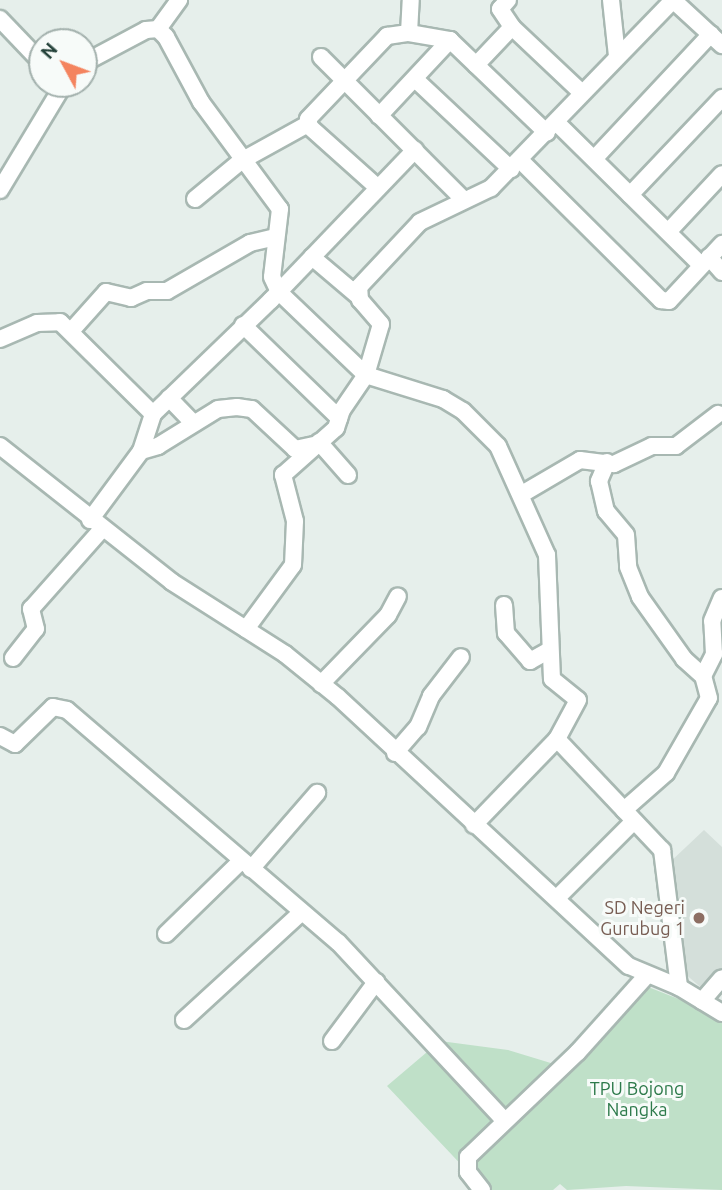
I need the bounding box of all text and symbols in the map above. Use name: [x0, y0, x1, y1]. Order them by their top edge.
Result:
north arrow: [28, 28, 98, 98]
text: N: [36, 38, 62, 63]
place label: SD Negeri Gurubug 1: [600, 897, 685, 940]
marker: SD Negeri Gurubug 1: [691, 910, 707, 926]
park label: TPU Bojong Nangka: [590, 1078, 684, 1120]

